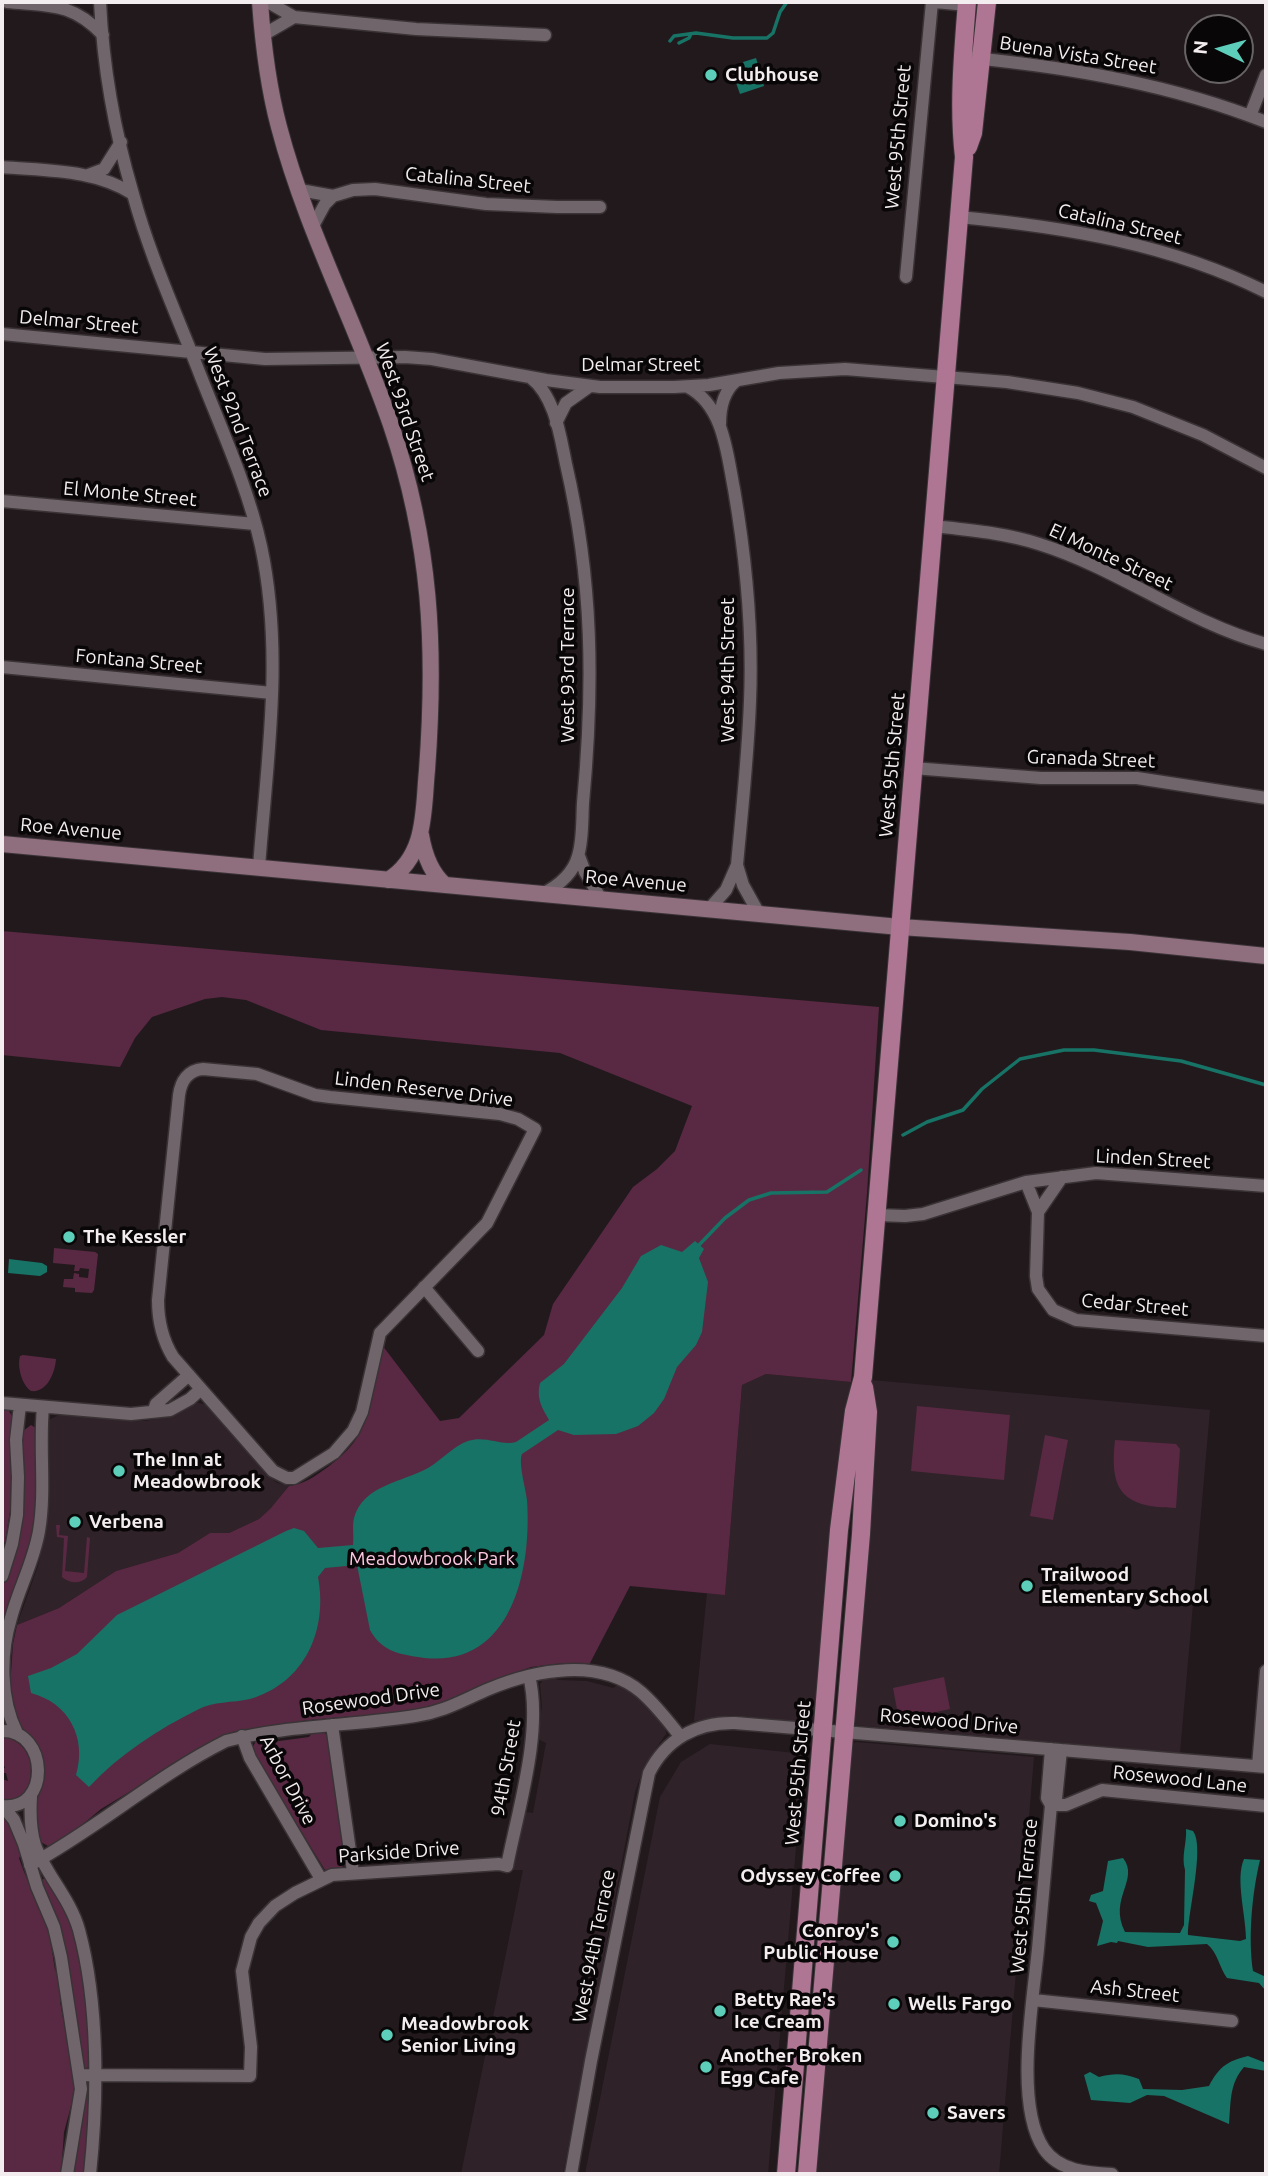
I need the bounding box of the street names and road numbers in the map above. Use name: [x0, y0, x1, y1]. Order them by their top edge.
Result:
street label: Buena Vista Street: [998, 31, 1158, 79]
street label: West 95th Street: [880, 64, 916, 210]
street label: Catalina Street: [404, 162, 532, 198]
street label: Catalina Street: [1056, 199, 1184, 249]
street label: Delmar Street: [18, 305, 140, 339]
street label: West 93rd Street: [371, 340, 439, 484]
street label: West 92nd Terrace: [199, 344, 277, 500]
street label: Delmar Street: [581, 354, 701, 376]
street label: El Monte Street: [62, 477, 198, 511]
street label: El Monte Street: [1046, 518, 1176, 596]
street label: West 93rd Terrace: [557, 587, 579, 743]
street label: West 94th Street: [717, 598, 739, 742]
street label: Fontana Street: [75, 644, 203, 678]
street label: West 95th Street: [874, 692, 910, 838]
street label: Granada Street: [1026, 745, 1156, 773]
street label: Roe Avenue: [19, 813, 123, 845]
street label: Roe Avenue: [584, 865, 688, 897]
street label: Linden Reserve Drive: [333, 1067, 515, 1111]
street label: Linden Street: [1095, 1145, 1211, 1173]
street label: Cedar Street: [1080, 1289, 1190, 1321]
street label: Rosewood Drive: [301, 1678, 441, 1720]
street label: West 95th Street: [780, 1700, 816, 1846]
street label: Rosewood Drive: [879, 1704, 1019, 1738]
street label: 94th Street: [486, 1718, 526, 1818]
street label: Arbor Drive: [255, 1731, 321, 1829]
street label: Rosewood Lane: [1112, 1761, 1248, 1797]
street label: West 95th Terrace: [1006, 1818, 1042, 1974]
street label: Parkside Drive: [338, 1836, 460, 1868]
street label: West 94th Terrace: [568, 1868, 620, 2024]
street label: Ash Street: [1090, 1975, 1180, 2007]

